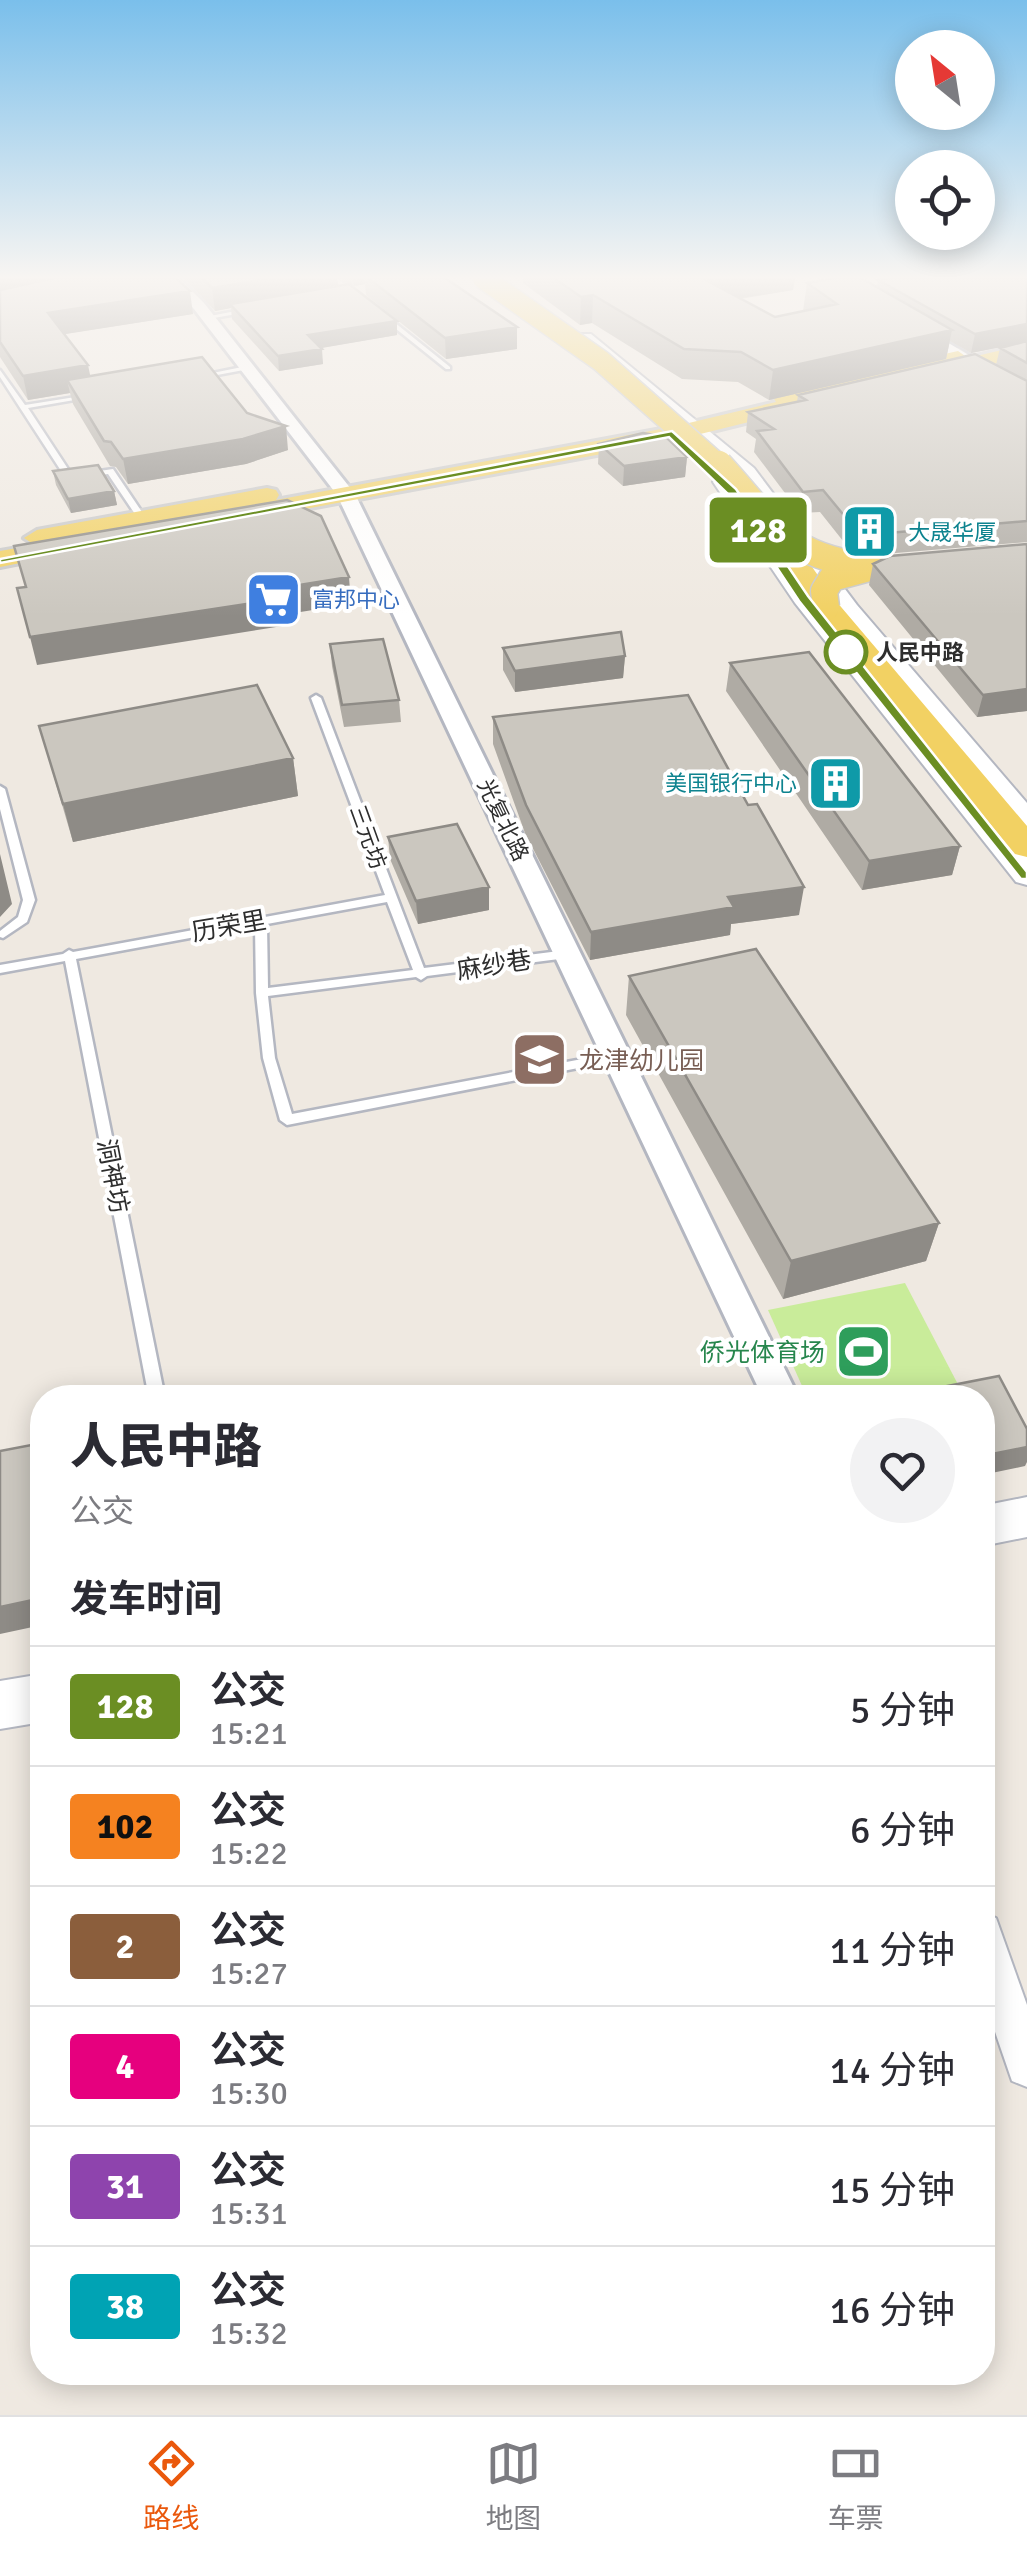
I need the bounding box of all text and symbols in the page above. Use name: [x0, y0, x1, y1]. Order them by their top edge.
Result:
north arrow: [895, 30, 995, 130]
map controls: [895, 30, 995, 250]
button: locate: [895, 150, 995, 250]
line badge: 128: [700, 498, 816, 562]
building icon: 大晟华厦: [839, 502, 899, 562]
text: 128: [730, 509, 786, 552]
place label: 大晟华厦: [908, 519, 996, 546]
supermarket icon: 富邦中心: [243, 569, 303, 629]
place label: 富邦中心: [312, 586, 400, 613]
marker: 人民中路: [825, 631, 867, 673]
place label: 人民中路: [876, 639, 964, 666]
building icon: 美国银行中心: [806, 753, 866, 813]
place label: 美国银行中心: [665, 770, 797, 797]
street label: 光复北路: [472, 775, 534, 865]
street label: 三元坊: [344, 801, 392, 873]
street label: 历荣里: [189, 904, 269, 948]
street label: 麻纱巷: [455, 944, 533, 986]
school or university icon: 龙津幼儿园: [510, 1030, 570, 1090]
place label: 龙津幼儿园: [579, 1045, 704, 1076]
street label: 洞神坊: [91, 1136, 135, 1216]
sports icon: 侨光体育场: [834, 1322, 894, 1382]
place label: 侨光体育场: [700, 1337, 825, 1368]
text: 人民中路: [70, 1418, 262, 1477]
button: heart: [850, 1418, 955, 1523]
text: 公交: [70, 1492, 134, 1531]
text: 发车时间: [70, 1576, 222, 1623]
text: 公交: [210, 1667, 286, 1714]
text: 128: [97, 1685, 153, 1728]
text: 5 分钟: [850, 1687, 955, 1734]
text: 15:21: [210, 1714, 288, 1753]
text: 公交: [210, 1787, 286, 1834]
text: 102: [97, 1805, 153, 1848]
text: 6 分钟: [850, 1807, 955, 1854]
text: 15:22: [210, 1834, 288, 1873]
text: 公交: [210, 1907, 286, 1954]
text: 2: [116, 1925, 134, 1968]
text: 11 分钟: [830, 1927, 955, 1974]
text: 15:27: [210, 1954, 288, 1993]
text: 公交: [210, 2027, 286, 2074]
text: 4: [116, 2045, 134, 2088]
text: 14 分钟: [830, 2047, 955, 2094]
text: 15:30: [210, 2074, 288, 2113]
text: 公交: [210, 2147, 286, 2194]
text: 31: [106, 2165, 144, 2208]
text: 15 分钟: [830, 2167, 955, 2214]
text: 15:31: [210, 2194, 288, 2233]
text: 公交: [210, 2267, 286, 2314]
text: 38: [106, 2285, 144, 2328]
text: 16 分钟: [830, 2287, 955, 2334]
text: 15:32: [210, 2314, 288, 2353]
tab: 路线: [143, 2436, 199, 2536]
tab: 地图: [485, 2436, 542, 2536]
tab: 车票: [828, 2436, 884, 2536]

